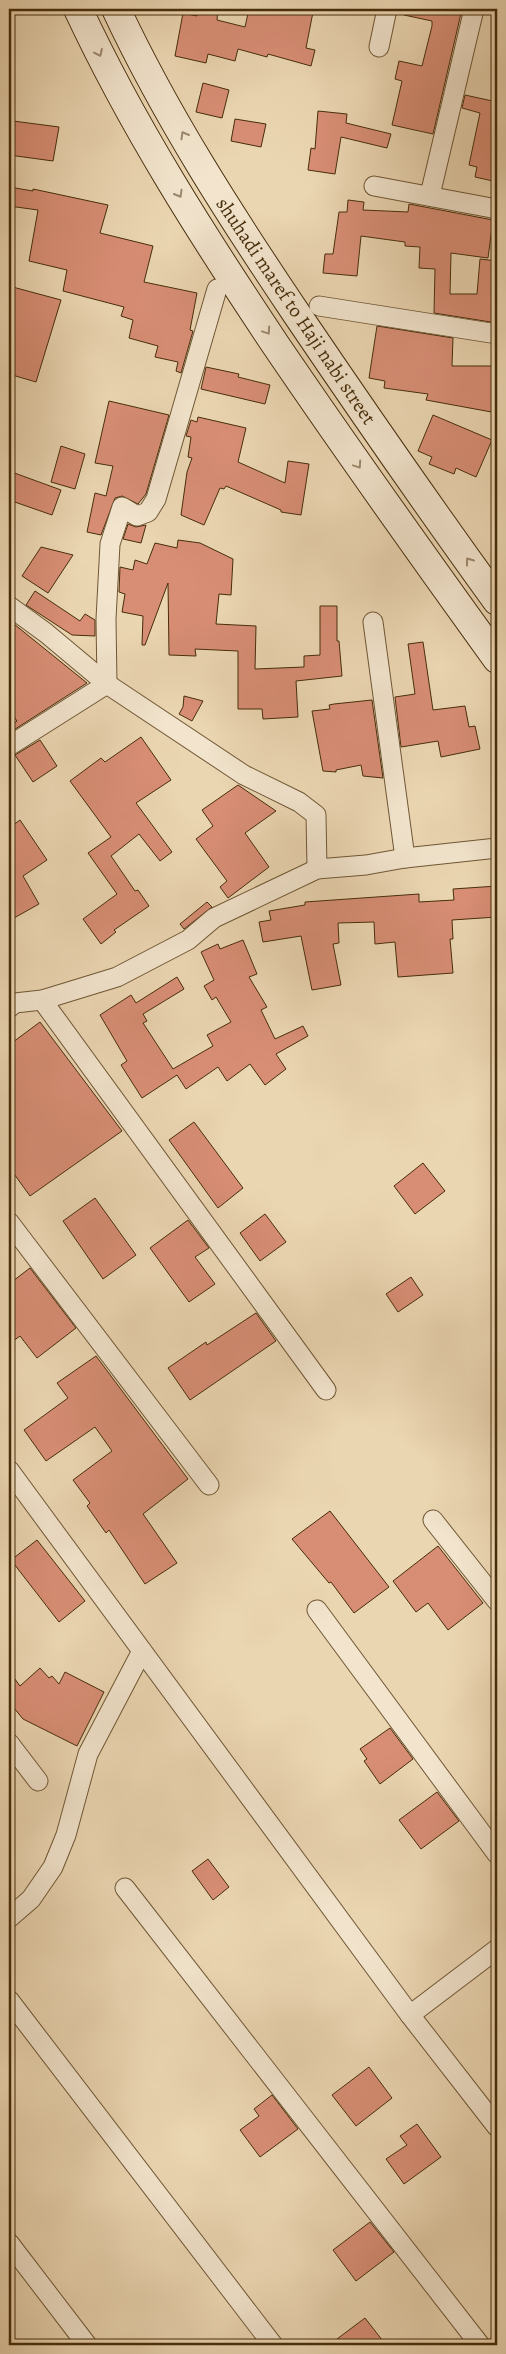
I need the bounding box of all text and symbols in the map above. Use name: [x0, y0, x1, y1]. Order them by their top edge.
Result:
one-way arrow: [92, 48, 103, 57]
one-way arrow: [180, 132, 190, 141]
one-way arrow: [172, 189, 182, 198]
street label: shuhadi maref to Haji nabi street: [210, 192, 383, 430]
one-way arrow: [261, 325, 270, 334]
one-way arrow: [352, 460, 361, 469]
one-way arrow: [466, 557, 475, 567]

